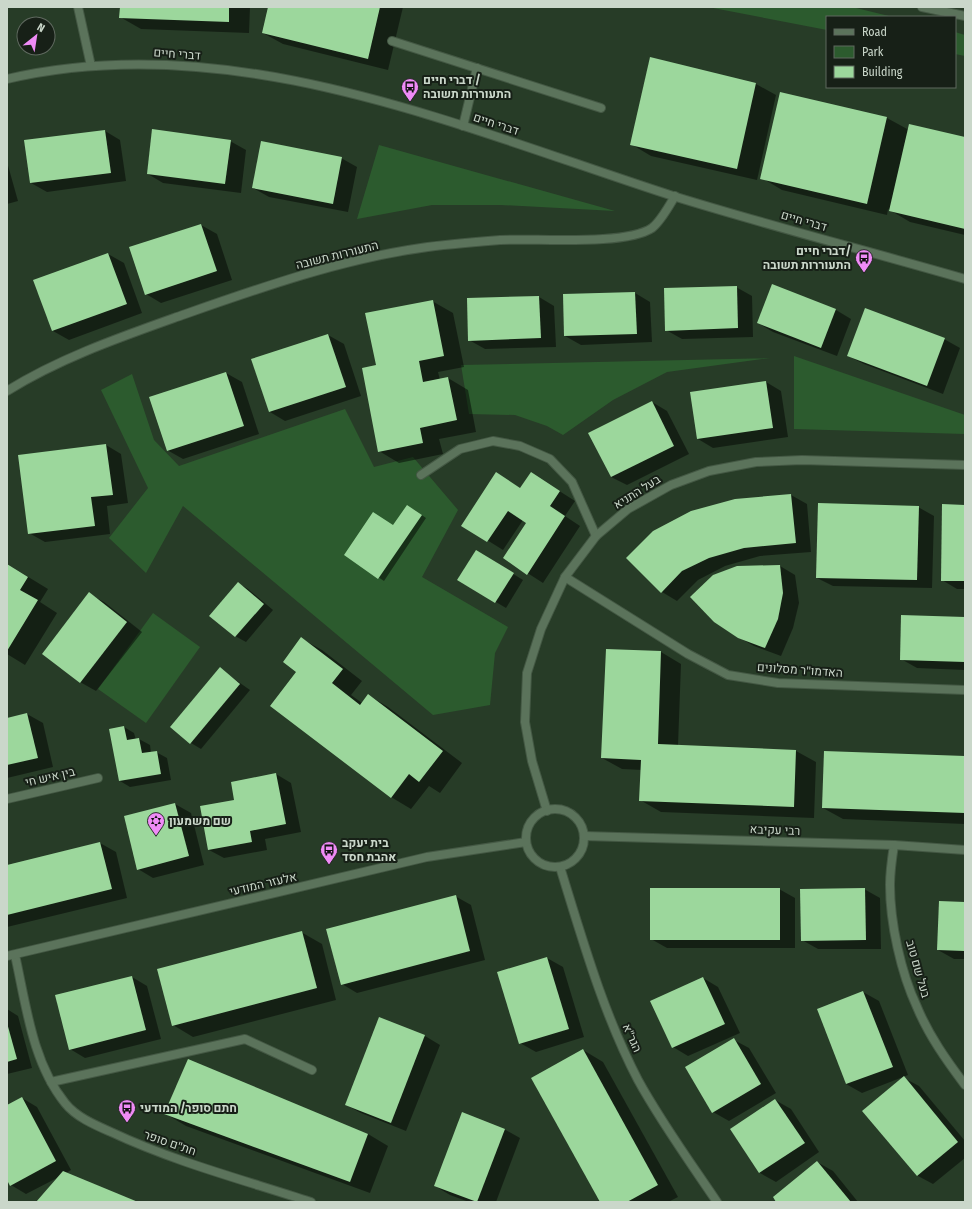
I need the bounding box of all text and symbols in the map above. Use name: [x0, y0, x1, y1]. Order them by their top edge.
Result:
north arrow: [16, 16, 56, 56]
legend: [826, 16, 956, 88]
text: N: [35, 20, 47, 35]
text: Road: [862, 25, 887, 39]
street label: דברי חיים: [153, 45, 201, 63]
text: Park: [862, 45, 884, 59]
text: Building: [862, 65, 903, 79]
place label: דברי חיים / התעוררות תשובה: [423, 73, 511, 101]
bus stop icon: דברי חיים / התעוררות תשובה: [400, 77, 420, 102]
street label: דברי חיים: [471, 110, 521, 138]
street label: דברי חיים: [779, 208, 829, 234]
street label: התעוררות תשובה: [294, 238, 380, 272]
place label: דברי חיים/ התעוררות תשובה: [763, 244, 851, 272]
bus stop icon: דברי חיים/ התעוררות תשובה: [854, 248, 874, 273]
street label: בעל התניא: [611, 472, 664, 512]
street label: האדמו"ר מסלונים: [757, 660, 843, 680]
street label: בין איש חי: [24, 764, 77, 790]
synagogue icon: שם משמעון: [146, 811, 166, 836]
place label: שם משמעון: [169, 814, 231, 828]
street label: רבי עקיבא: [749, 822, 801, 838]
place label: בית יעקב אהבת חסד: [342, 836, 396, 864]
bus stop icon: בית יעקב אהבת חסד: [319, 840, 339, 865]
street label: אלעזר המודעי: [228, 869, 298, 899]
street label: בעל שם טוב: [903, 938, 933, 1000]
street label: הגר"א: [620, 1022, 644, 1054]
bus stop icon: חתם סופר/ המודעי: [117, 1098, 137, 1123]
place label: חתם סופר/ המודעי: [140, 1101, 237, 1115]
street label: חת"ם סופר: [142, 1128, 198, 1158]

